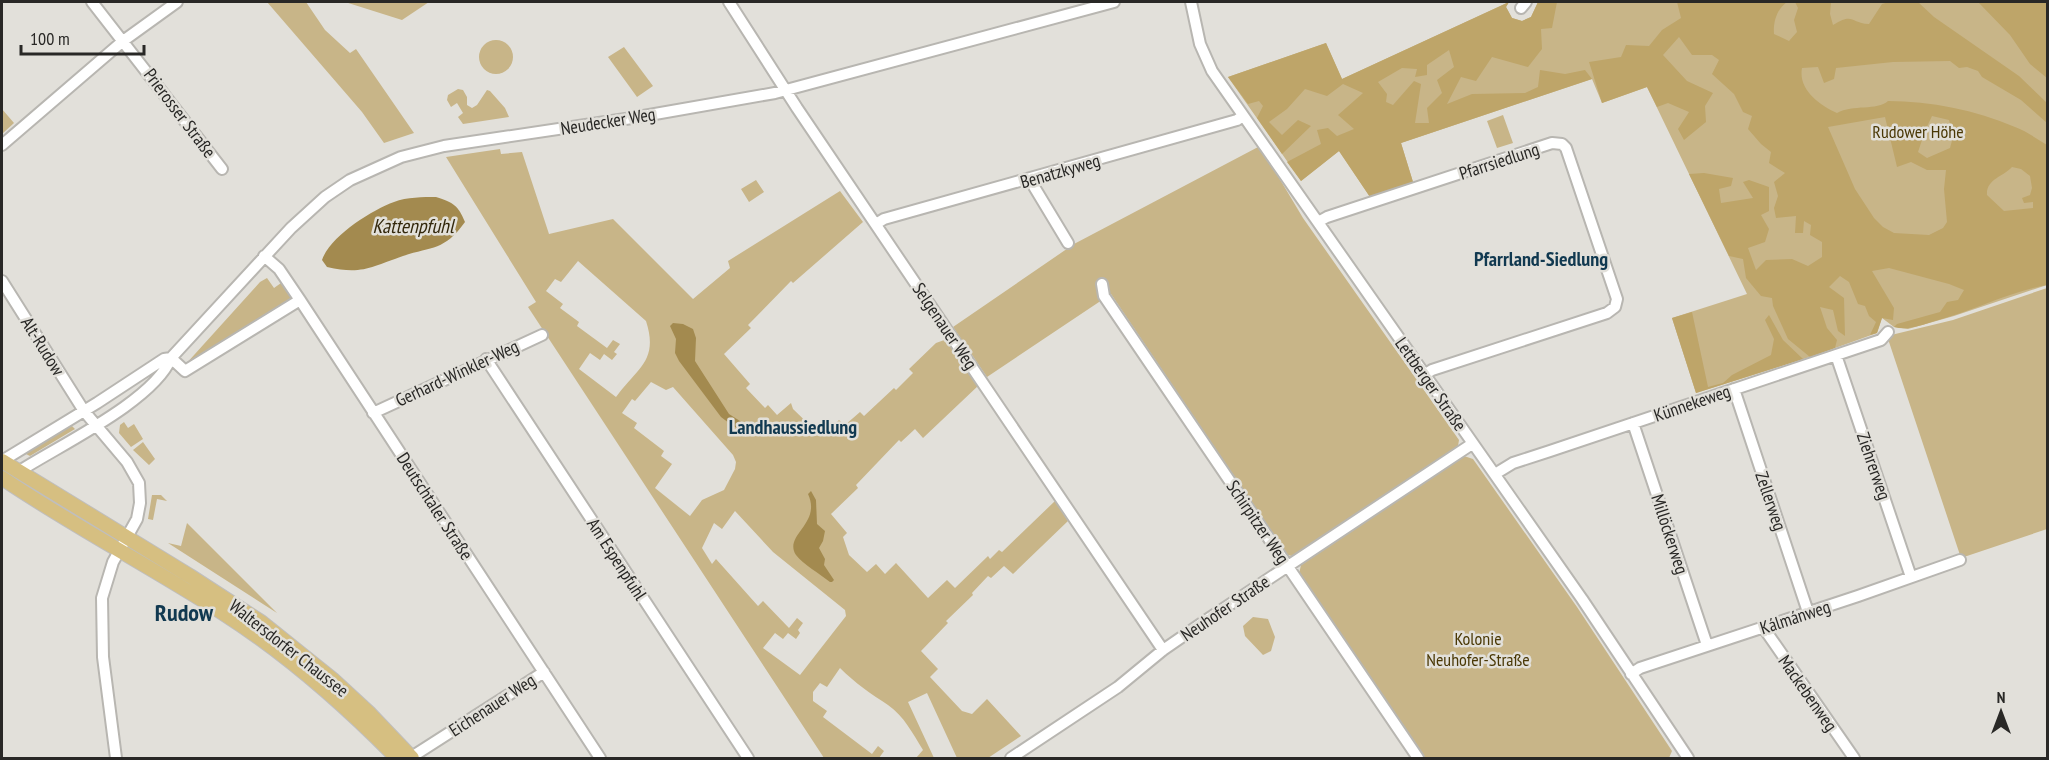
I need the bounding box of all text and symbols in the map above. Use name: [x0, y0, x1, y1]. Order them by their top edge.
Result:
scale bar: [21, 18, 144, 56]
text: 100 m: [30, 27, 70, 50]
street label: Prierosser Straße: [139, 64, 221, 162]
street label: Neudecker Weg: [559, 102, 657, 140]
park label: Rudower Höhe: [1872, 120, 1964, 143]
street label: Pfarrsiedlung: [1456, 137, 1542, 185]
street label: Benatzkyweg: [1017, 149, 1103, 193]
water label: Kattenpfuhl: [372, 213, 456, 239]
district label: Pfarrland-Siedlung: [1474, 246, 1608, 272]
street label: Selgenauer Weg: [908, 278, 982, 374]
street label: Alt-Rudow: [16, 312, 70, 380]
street label: Lettberger Straße: [1390, 333, 1472, 435]
street label: Gerhard-Winkler-Weg: [392, 334, 522, 412]
street label: Künnekeweg: [1651, 379, 1733, 427]
district label: Landhaussiedlung: [729, 414, 857, 440]
street label: Ziehrerweg: [1852, 429, 1896, 503]
street label: Deutschtaler Straße: [392, 448, 478, 564]
street label: Zellerweg: [1750, 468, 1792, 534]
street label: Schirpitzer Weg: [1222, 476, 1294, 568]
street label: Millöckerweg: [1646, 491, 1694, 577]
street label: Am Espenpfuhl: [582, 514, 652, 605]
street label: Neuhofer Straße: [1176, 570, 1274, 646]
street label: Waltersdorfer Chaussee: [225, 594, 353, 702]
street label: Kálmánweg: [1757, 595, 1833, 639]
district label: Rudow: [155, 597, 214, 628]
park label: Kolonie Neuhofer-Straße: [1426, 627, 1530, 671]
street label: Mackebenweg: [1773, 650, 1843, 736]
street label: Eichenauer Weg: [444, 668, 540, 742]
north arrow: [1971, 682, 2031, 742]
text: N: [1997, 687, 2005, 707]

